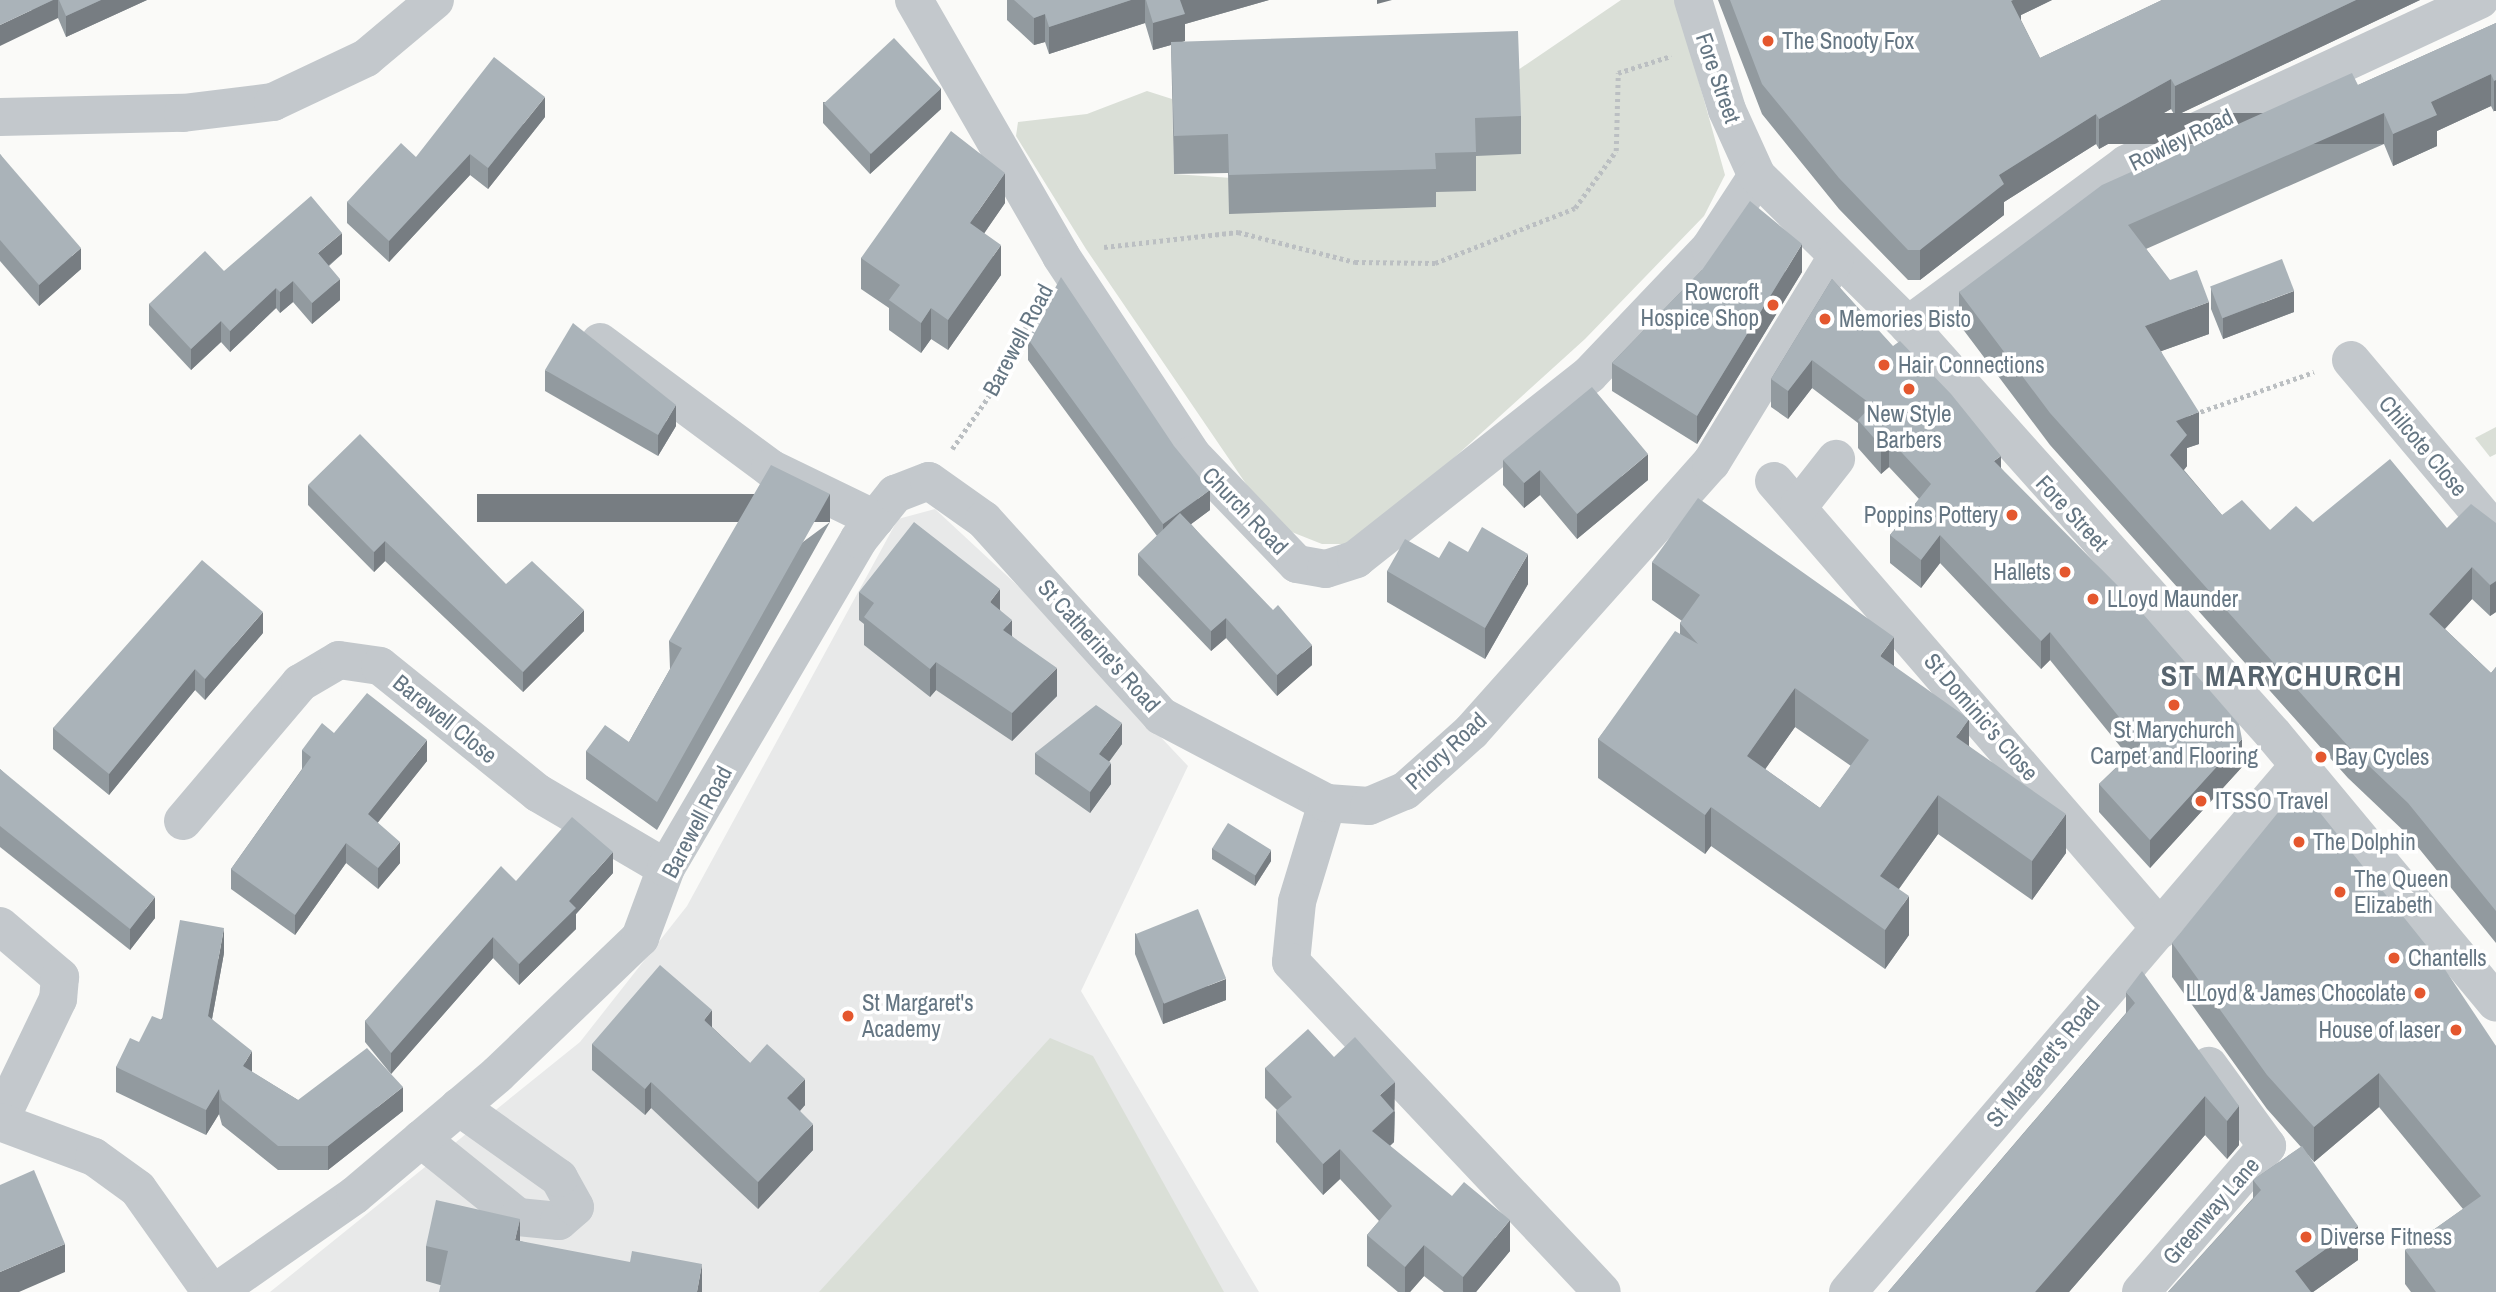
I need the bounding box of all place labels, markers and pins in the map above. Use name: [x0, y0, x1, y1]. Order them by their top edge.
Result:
place label: The Snooty Fox: [1782, 27, 1914, 55]
marker: The Snooty Fox: [1760, 33, 1776, 49]
place label: Rowcroft Hospice Shop: [1641, 278, 1759, 332]
marker: Rowcroft Hospice Shop: [1765, 297, 1781, 313]
place label: Memories Bisto: [1839, 305, 1971, 333]
marker: Memories Bisto: [1817, 311, 1833, 327]
place label: Hair Connections: [1898, 351, 2045, 379]
marker: Hair Connections: [1876, 357, 1892, 373]
marker: New Style Barbers: [1901, 381, 1917, 397]
place label: New Style Barbers: [1867, 400, 1951, 454]
place label: Poppins Pottery: [1864, 501, 1998, 529]
marker: Poppins Pottery: [2004, 507, 2020, 523]
place label: Hallets: [1993, 558, 2051, 586]
marker: Hallets: [2057, 564, 2073, 580]
place label: LLoyd Maunder: [2107, 585, 2238, 613]
marker: LLoyd Maunder: [2085, 591, 2101, 607]
marker: St Marychurch Carpet and Flooring: [2166, 697, 2182, 713]
place label: St Marychurch Carpet and Flooring: [2090, 716, 2258, 770]
place label: Bay Cycles: [2335, 743, 2429, 771]
marker: Bay Cycles: [2313, 749, 2329, 765]
place label: ITSSO Travel: [2215, 787, 2329, 815]
marker: ITSSO Travel: [2193, 793, 2209, 809]
place label: The Dolphin: [2313, 828, 2416, 856]
marker: The Dolphin: [2291, 834, 2307, 850]
place label: The Queen Elizabeth: [2354, 865, 2448, 919]
marker: The Queen Elizabeth: [2332, 884, 2348, 900]
place label: Chantells: [2408, 944, 2487, 972]
marker: Chantells: [2386, 950, 2402, 966]
place label: LLoyd & James Chocolate: [2186, 979, 2406, 1007]
marker: LLoyd & James Chocolate: [2412, 985, 2428, 1001]
place label: St Margaret's Academy: [862, 989, 974, 1043]
marker: St Margaret's Academy: [840, 1008, 856, 1024]
place label: House of laser: [2318, 1016, 2440, 1044]
marker: House of laser: [2446, 1020, 2466, 1040]
place label: Diverse Fitness: [2320, 1223, 2452, 1251]
marker: Diverse Fitness: [2298, 1229, 2314, 1245]

